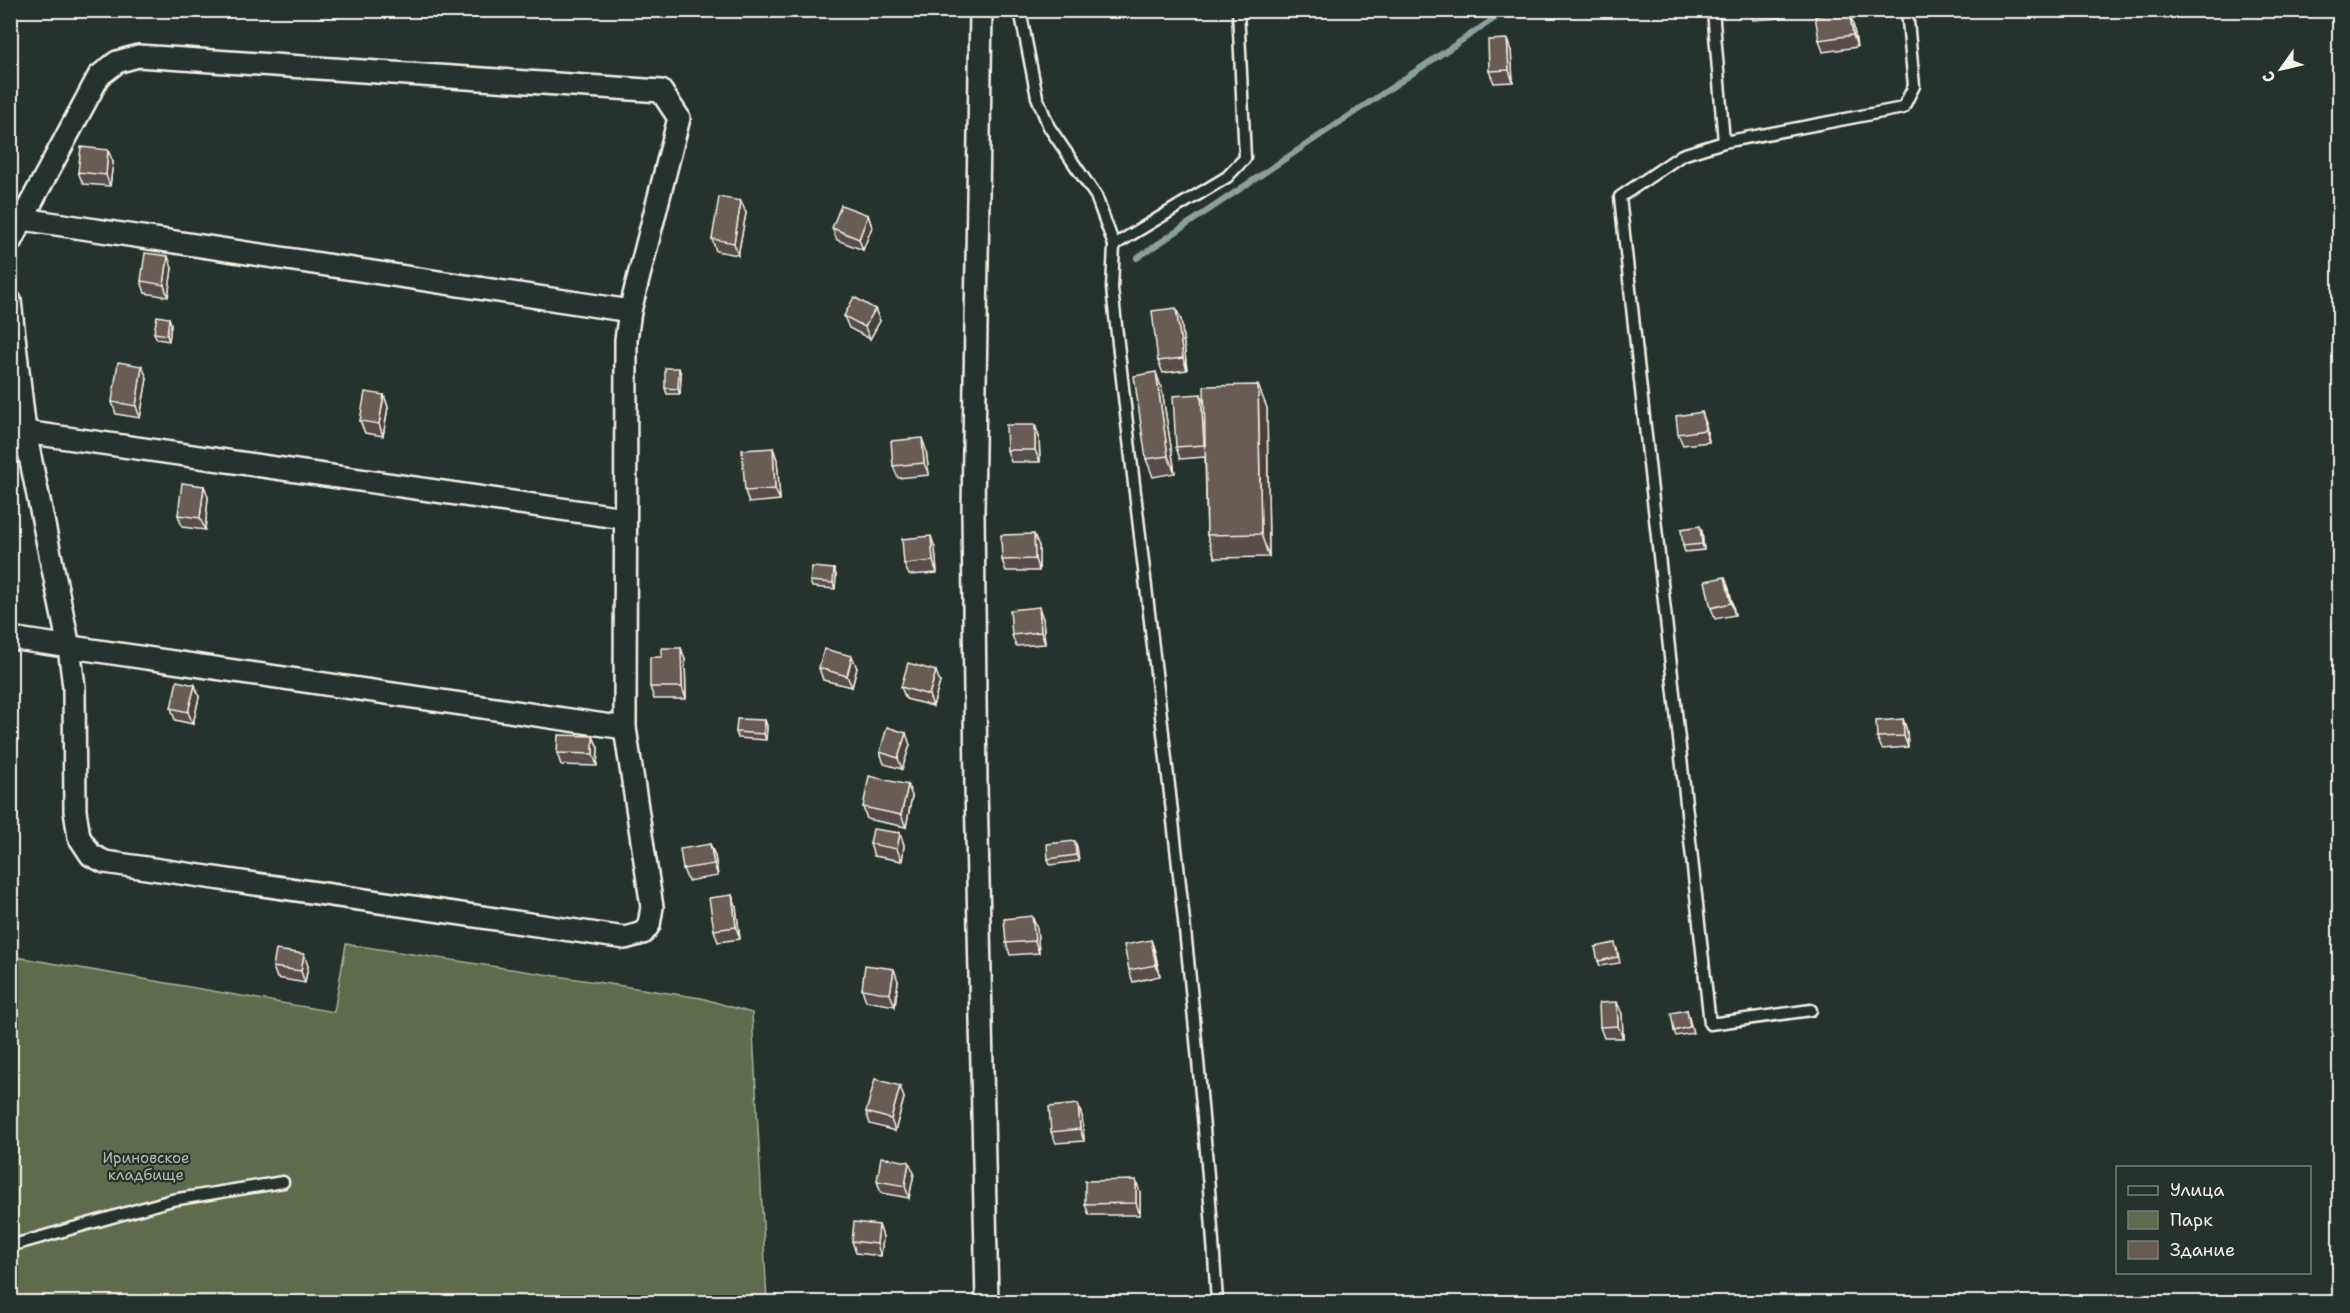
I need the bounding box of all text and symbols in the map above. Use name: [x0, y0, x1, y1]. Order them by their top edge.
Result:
north arrow: [2251, 39, 2311, 99]
text: С: [2257, 67, 2280, 87]
park label: Ириновское кладбище: [102, 1148, 190, 1185]
legend: [2116, 1166, 2311, 1274]
text: Улица: [2170, 1178, 2224, 1202]
text: Парк: [2170, 1208, 2213, 1232]
text: Здание: [2170, 1238, 2235, 1262]

